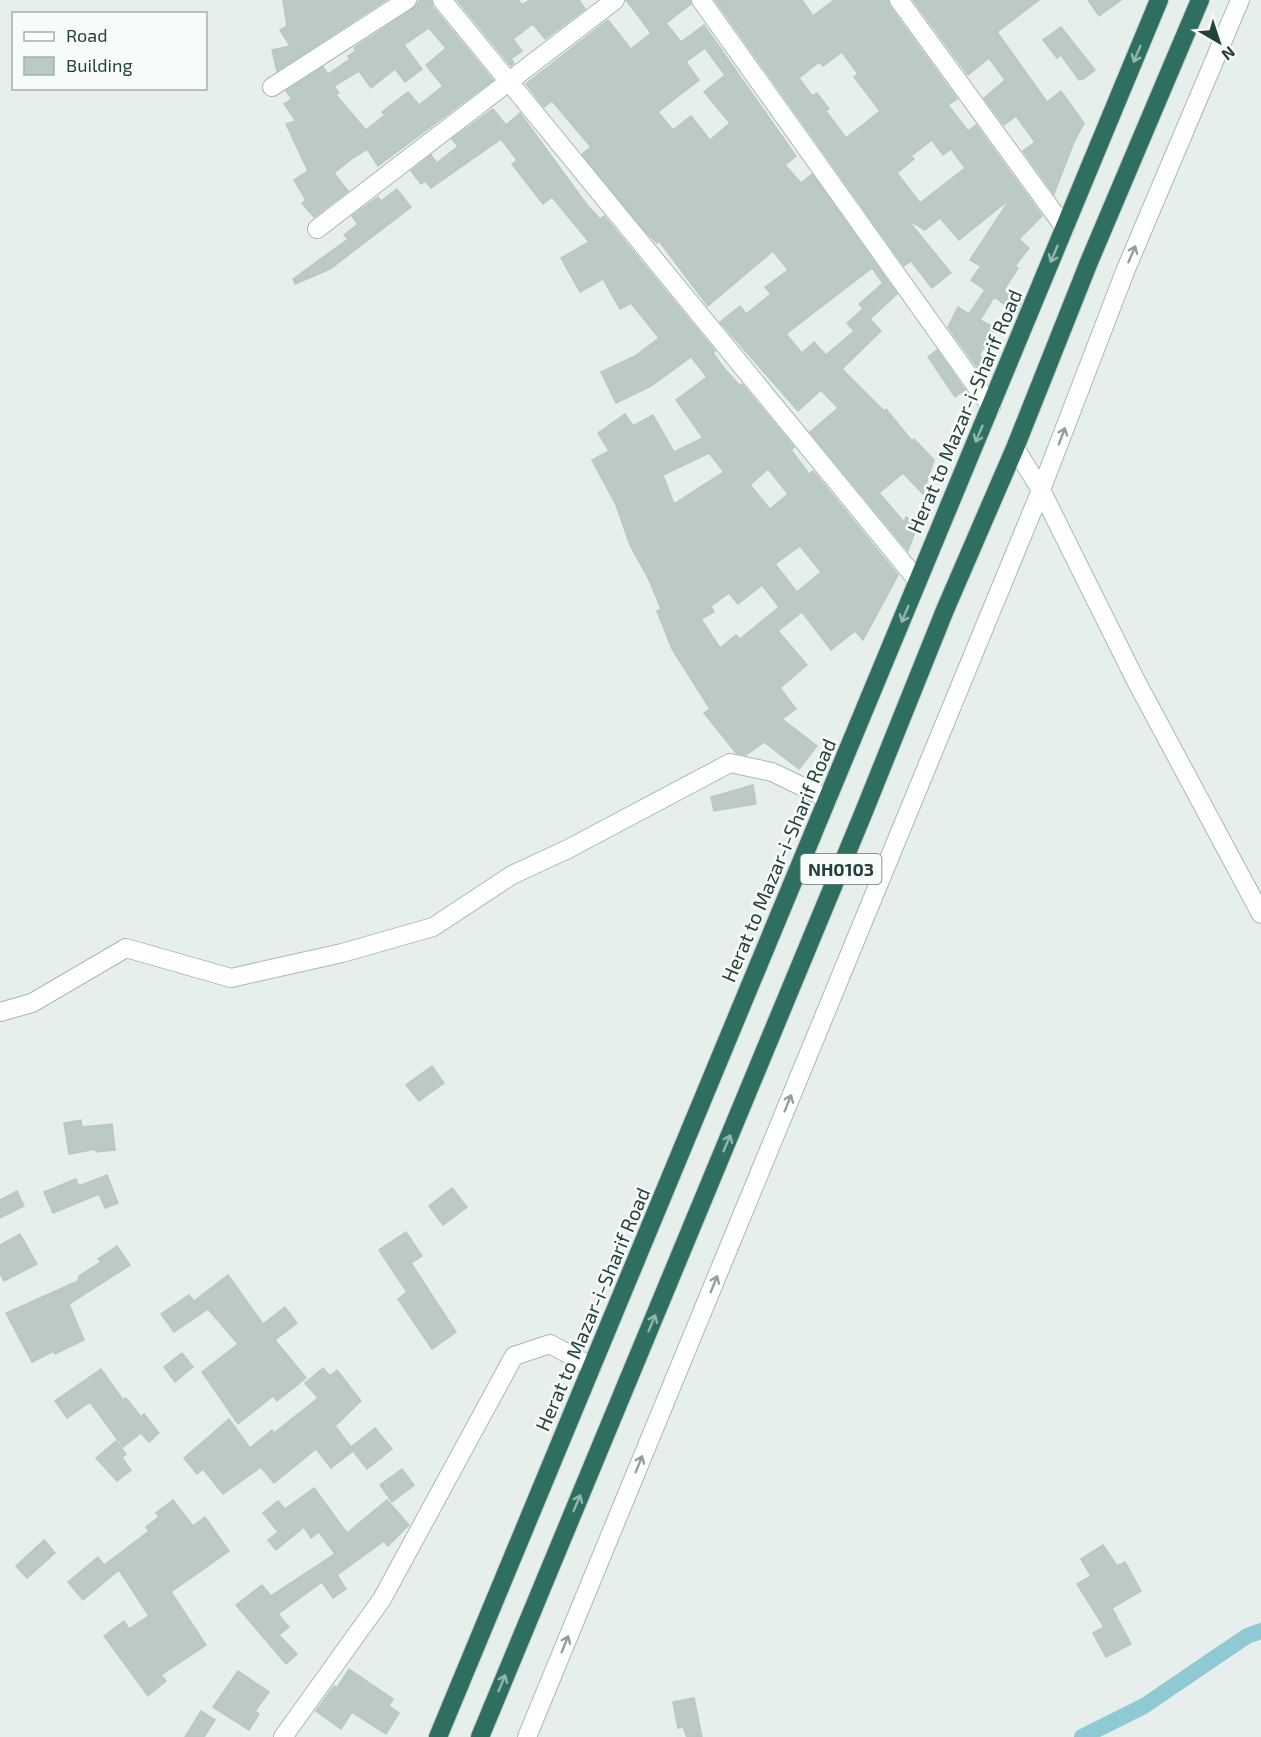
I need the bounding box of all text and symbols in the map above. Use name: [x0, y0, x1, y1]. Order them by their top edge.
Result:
legend: [12, 12, 207, 90]
north arrow: [1189, 12, 1249, 72]
text: Road: [66, 24, 107, 46]
text: N: [1218, 43, 1239, 65]
one-way arrow: [1131, 44, 1142, 63]
text: Building: [66, 54, 133, 76]
one-way arrow: [1048, 244, 1059, 262]
one-way arrow: [1128, 245, 1139, 263]
street label: Herat to Mazar-i-Sharif Road: [902, 286, 1026, 536]
one-way arrow: [973, 424, 984, 442]
one-way arrow: [1057, 427, 1068, 446]
one-way arrow: [899, 604, 910, 622]
street label: Herat to Mazar-i-Sharif Road: [716, 735, 840, 985]
road number: NH0103: [800, 854, 882, 884]
one-way arrow: [783, 1095, 794, 1113]
one-way arrow: [722, 1134, 733, 1152]
street label: Herat to Mazar-i-Sharif Road: [530, 1184, 654, 1434]
one-way arrow: [709, 1275, 720, 1293]
one-way arrow: [647, 1314, 658, 1332]
one-way arrow: [634, 1455, 645, 1474]
one-way arrow: [572, 1494, 583, 1513]
one-way arrow: [560, 1635, 571, 1654]
one-way arrow: [497, 1674, 508, 1693]

